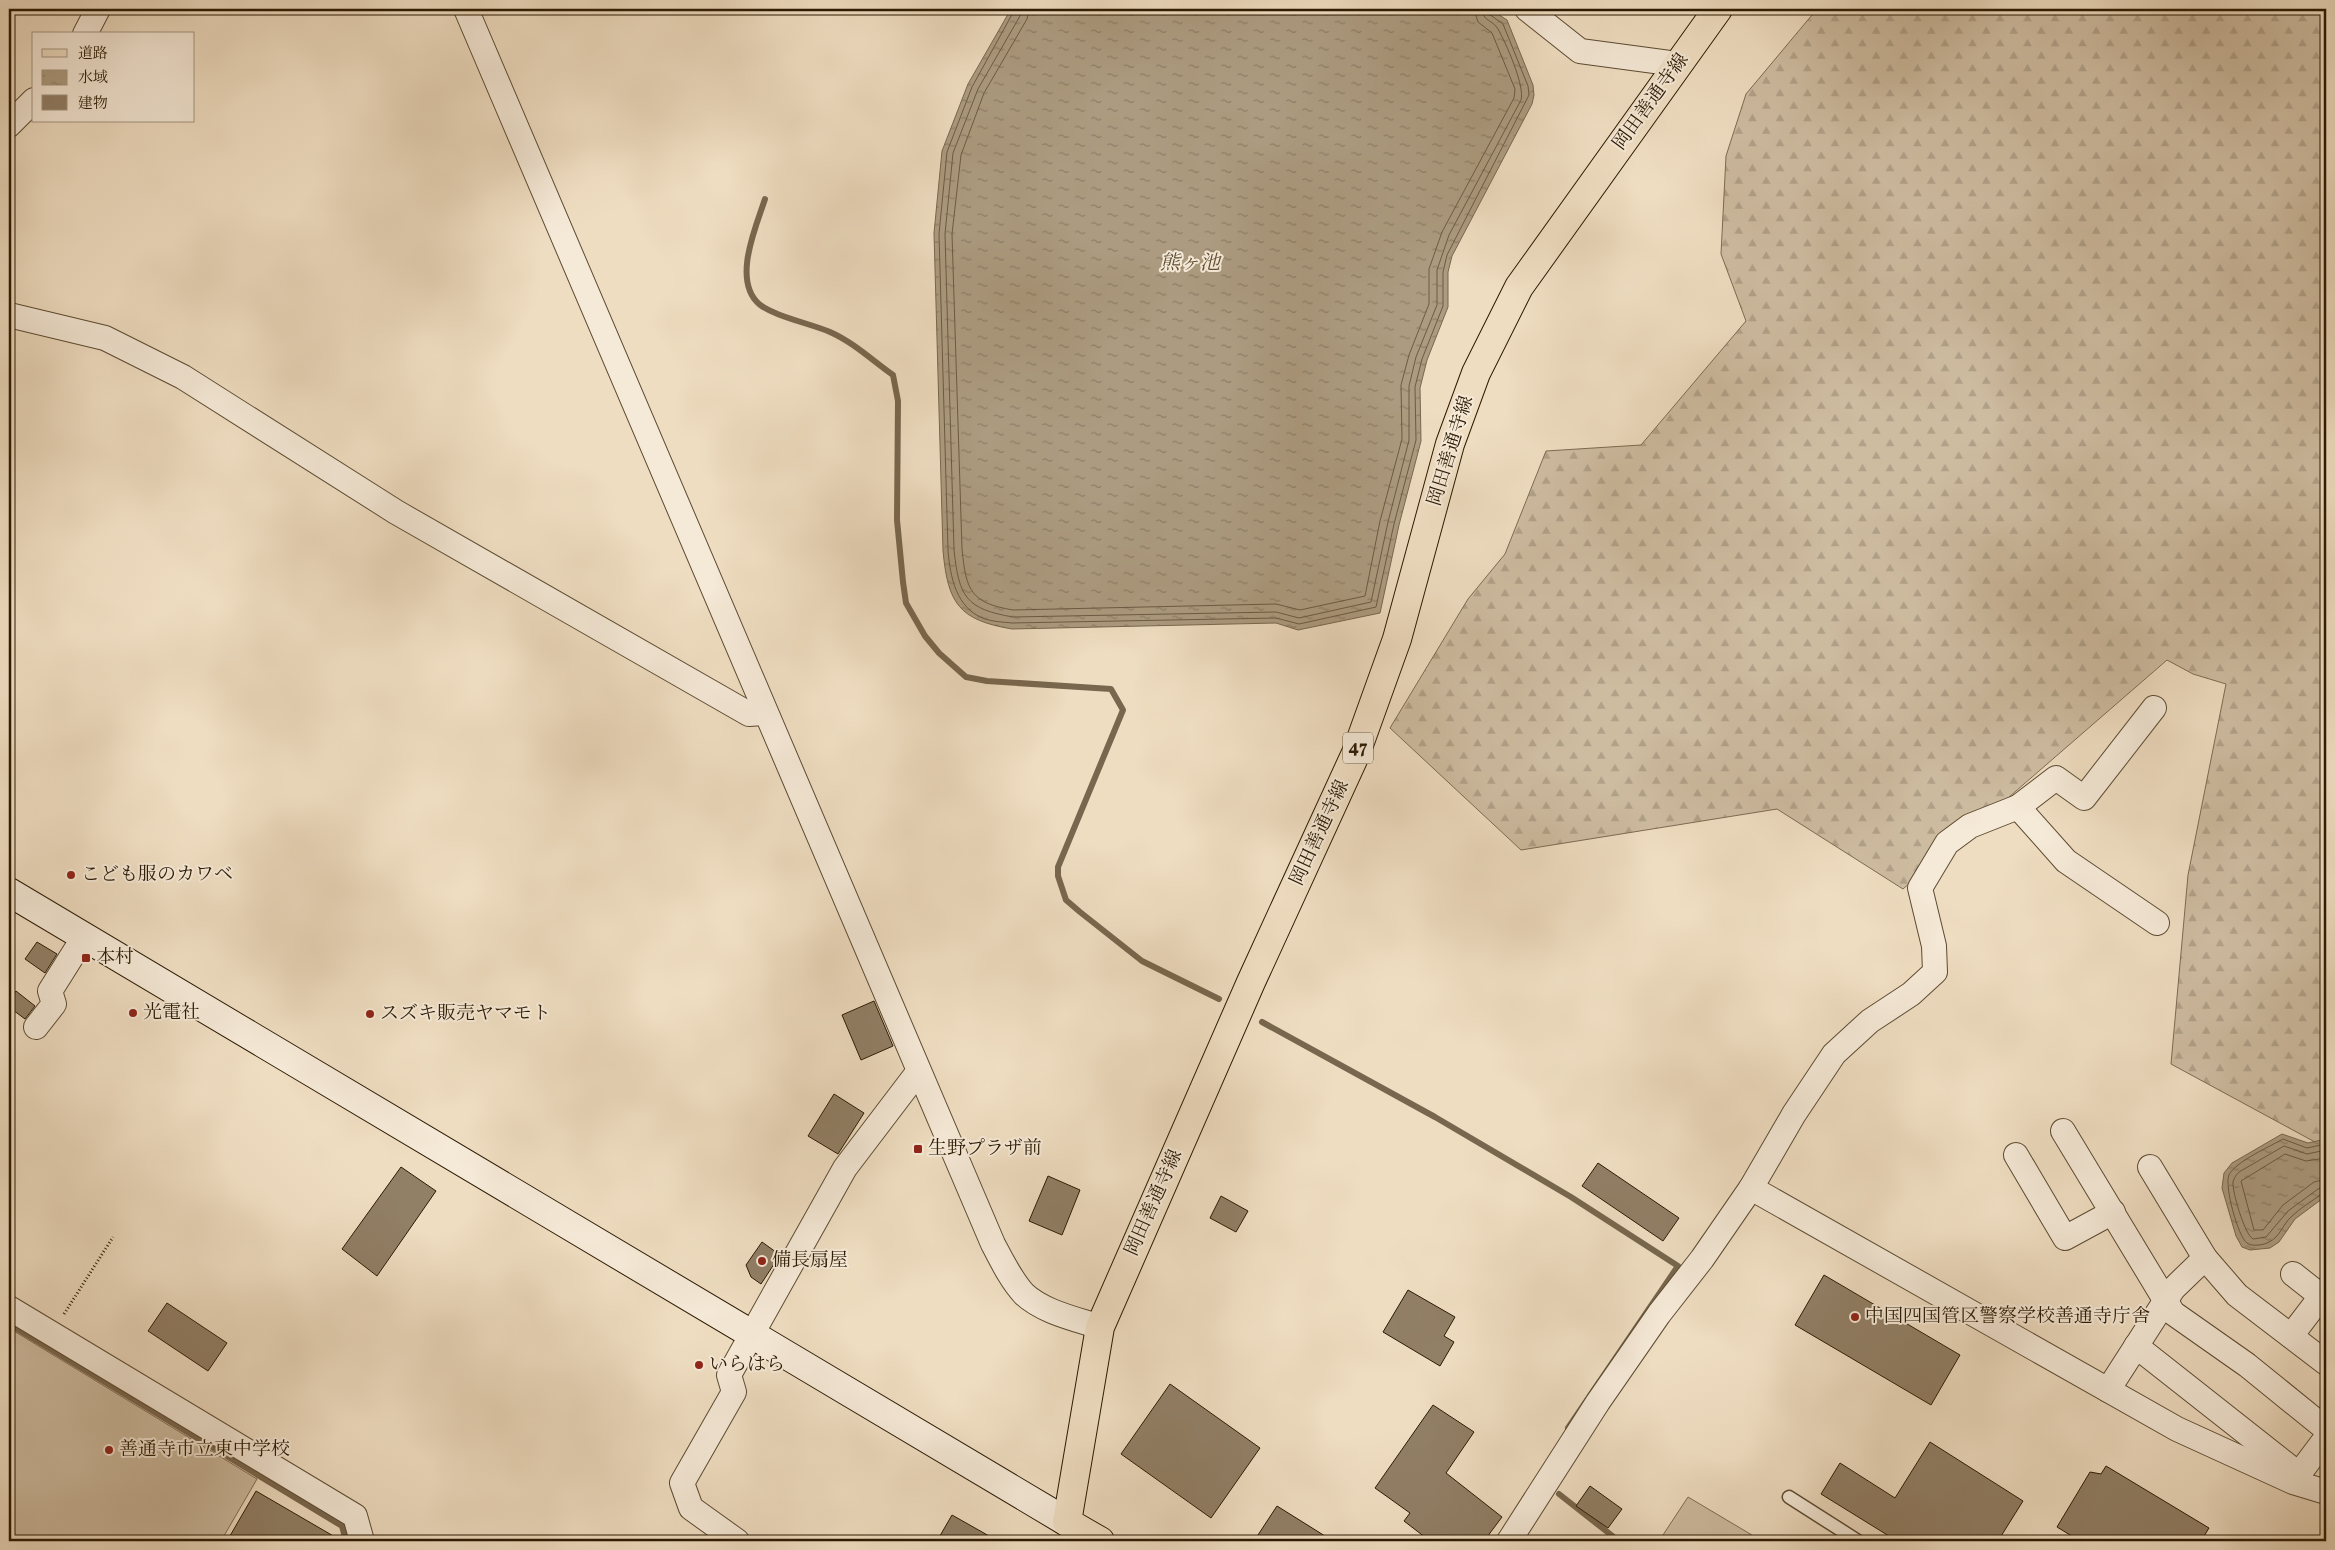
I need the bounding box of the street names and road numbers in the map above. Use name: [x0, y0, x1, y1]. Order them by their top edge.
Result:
street label: 岡田善通寺線: [1607, 48, 1695, 156]
street label: 岡田善通寺線: [1422, 393, 1480, 509]
road number: 47: [1343, 732, 1373, 764]
street label: 岡田善通寺線: [1284, 776, 1356, 890]
street label: 岡田善通寺線: [1119, 1146, 1189, 1260]

